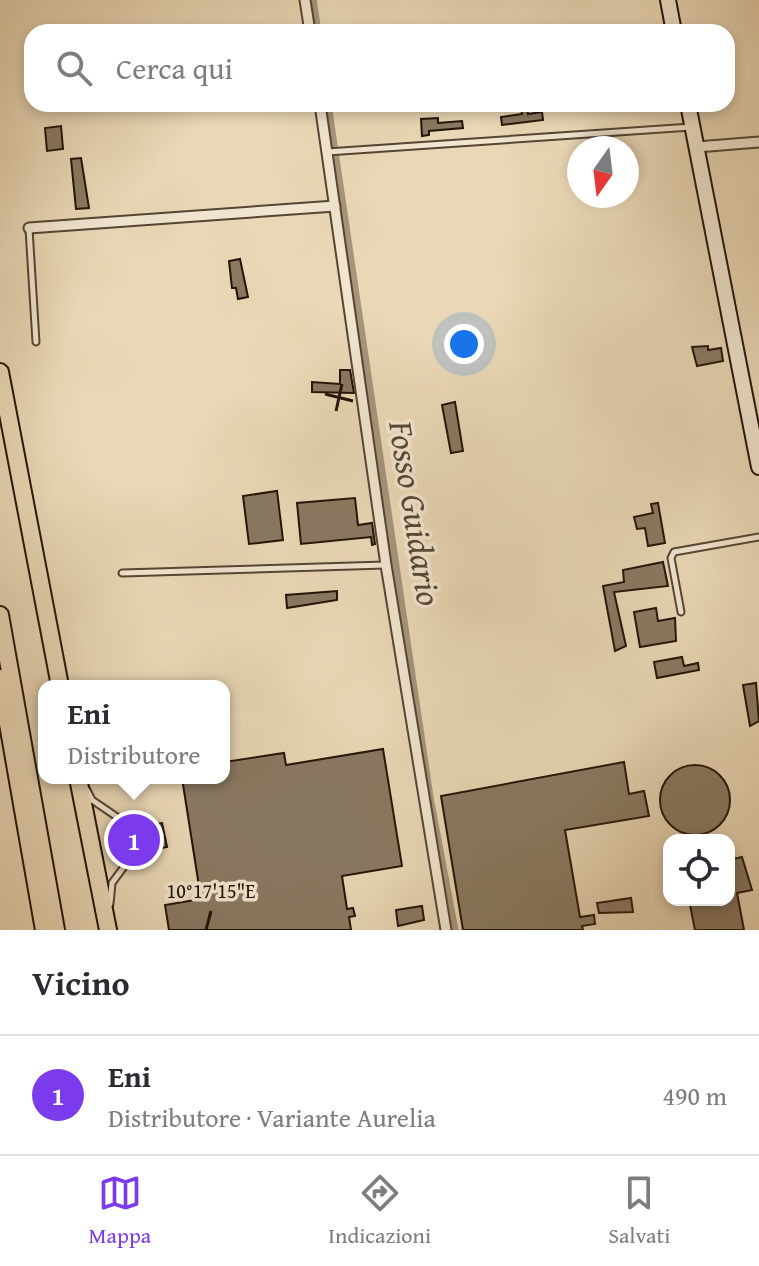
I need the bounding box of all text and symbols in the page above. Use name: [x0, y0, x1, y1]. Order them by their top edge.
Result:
search box: [24, 24, 735, 112]
icon: search: [52, 46, 96, 90]
text: Cerca qui: [116, 46, 233, 90]
north arrow: [567, 136, 639, 208]
your location: [444, 324, 484, 364]
water label: Fosso Guidario: [377, 416, 455, 609]
popup: [38, 680, 230, 784]
text: Eni: [67, 691, 111, 735]
text: Distributore: [67, 735, 201, 774]
pin: 1: [108, 810, 160, 870]
map controls: [663, 834, 735, 906]
button: locate: [663, 834, 735, 906]
text: 10°17'15"E: [167, 876, 255, 905]
text: Vicino: [32, 958, 130, 1007]
text: Eni: [108, 1054, 151, 1098]
text: 1: [51, 1076, 65, 1115]
text: 490 m: [662, 1076, 727, 1115]
text: Distributore · Variante Aurelia: [108, 1098, 436, 1137]
tab: Mappa: [89, 1171, 151, 1251]
tab: Indicazioni: [328, 1171, 431, 1251]
tab: Salvati: [608, 1171, 670, 1251]

